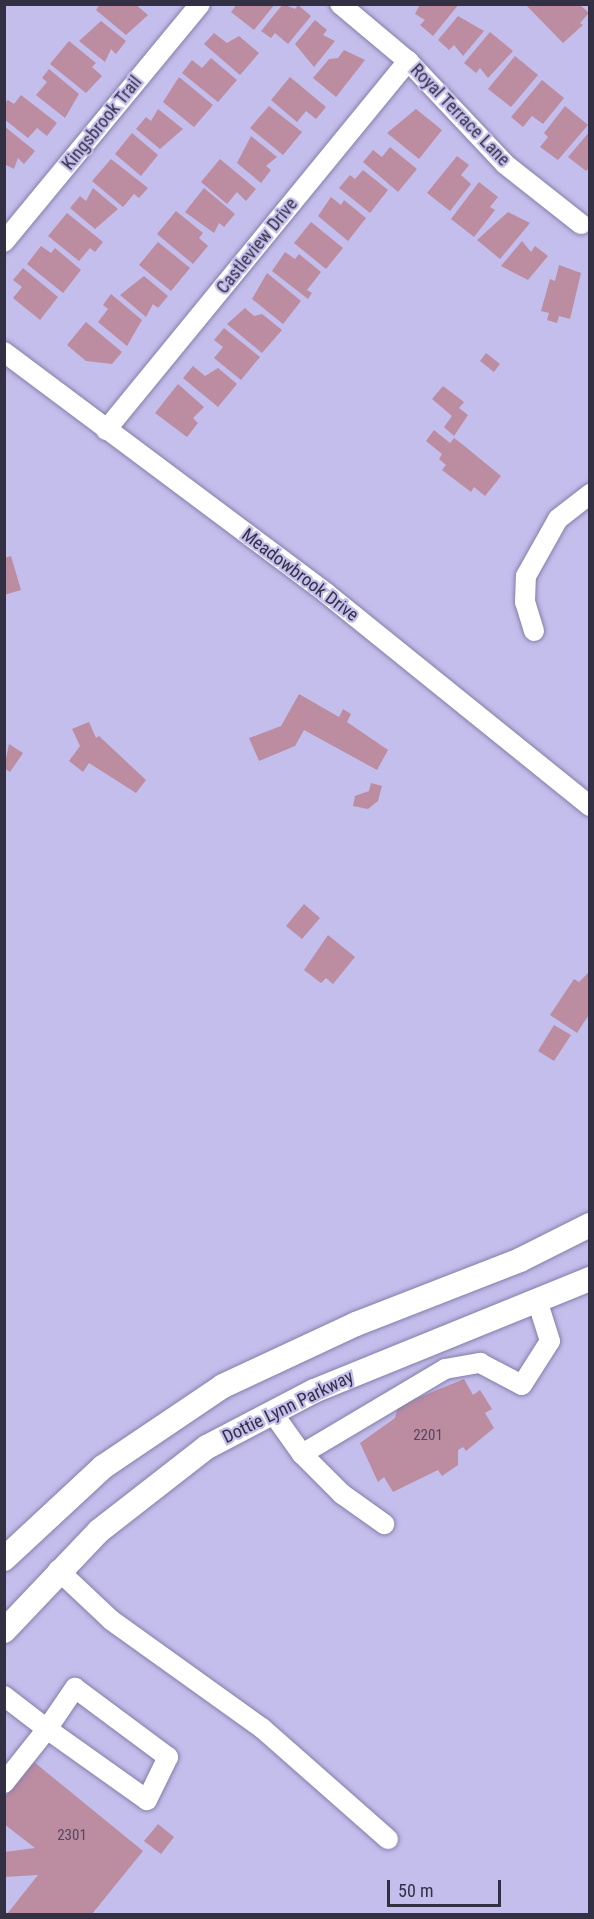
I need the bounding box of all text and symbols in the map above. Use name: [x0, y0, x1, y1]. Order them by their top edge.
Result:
street label: Royal Terrace Lane: [406, 59, 514, 171]
street label: Kingsbrook Trail: [57, 72, 147, 174]
street label: Castleview Drive: [212, 194, 302, 298]
street label: Meadowbrook Drive: [237, 524, 363, 626]
street label: Dottie Lynn Parkway: [219, 1366, 357, 1448]
house number: 2201: [413, 1427, 443, 1445]
house number: 2301: [57, 1827, 87, 1845]
scale bar: [390, 1868, 504, 1906]
text: 50 m: [398, 1880, 433, 1901]

